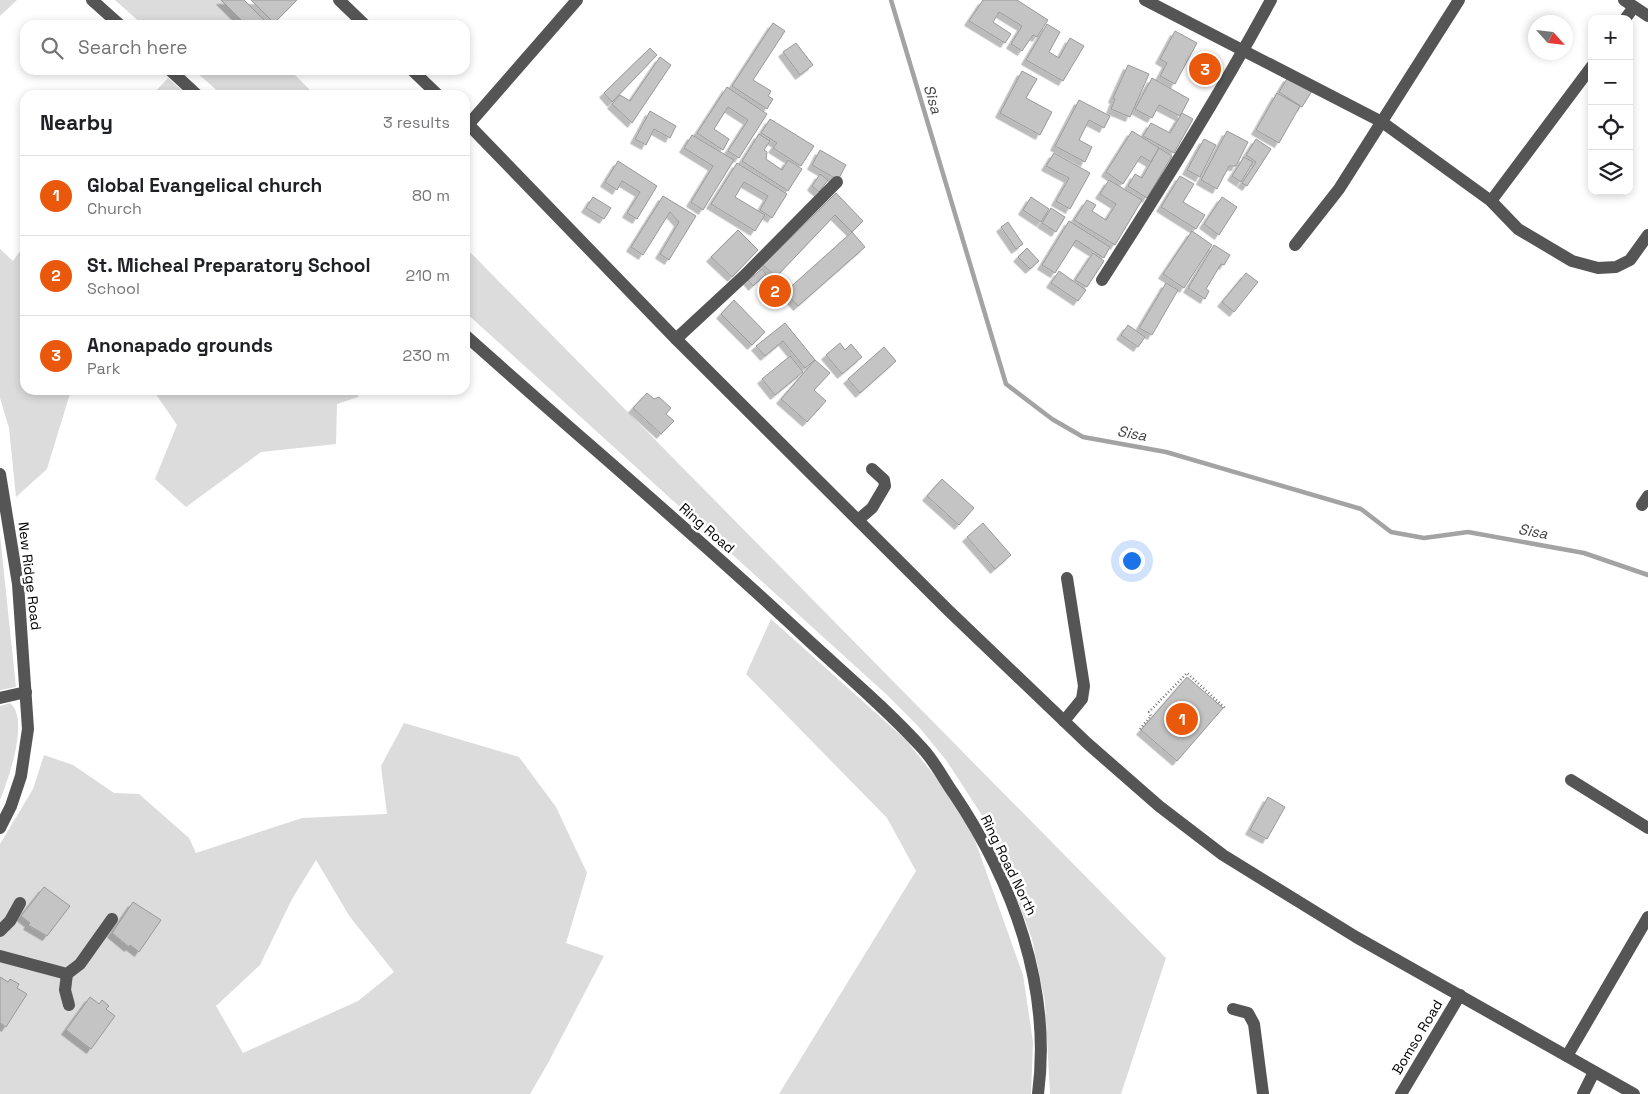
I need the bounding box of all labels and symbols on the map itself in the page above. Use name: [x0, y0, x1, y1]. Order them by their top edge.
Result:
north arrow: [1528, 15, 1573, 60]
pin: 3: [1189, 50, 1221, 88]
water label: Sisa: [920, 82, 946, 116]
pin: 2: [759, 272, 791, 310]
water label: Sisa: [1116, 421, 1148, 445]
street label: Ring Road: [676, 499, 738, 557]
water label: Sisa: [1517, 519, 1549, 543]
street label: New Ridge Road: [14, 521, 46, 631]
your location: [1119, 548, 1145, 574]
pin: 1: [1166, 700, 1198, 738]
street label: Ring Road North: [977, 812, 1041, 918]
street label: Bomso Road: [1388, 996, 1446, 1078]

